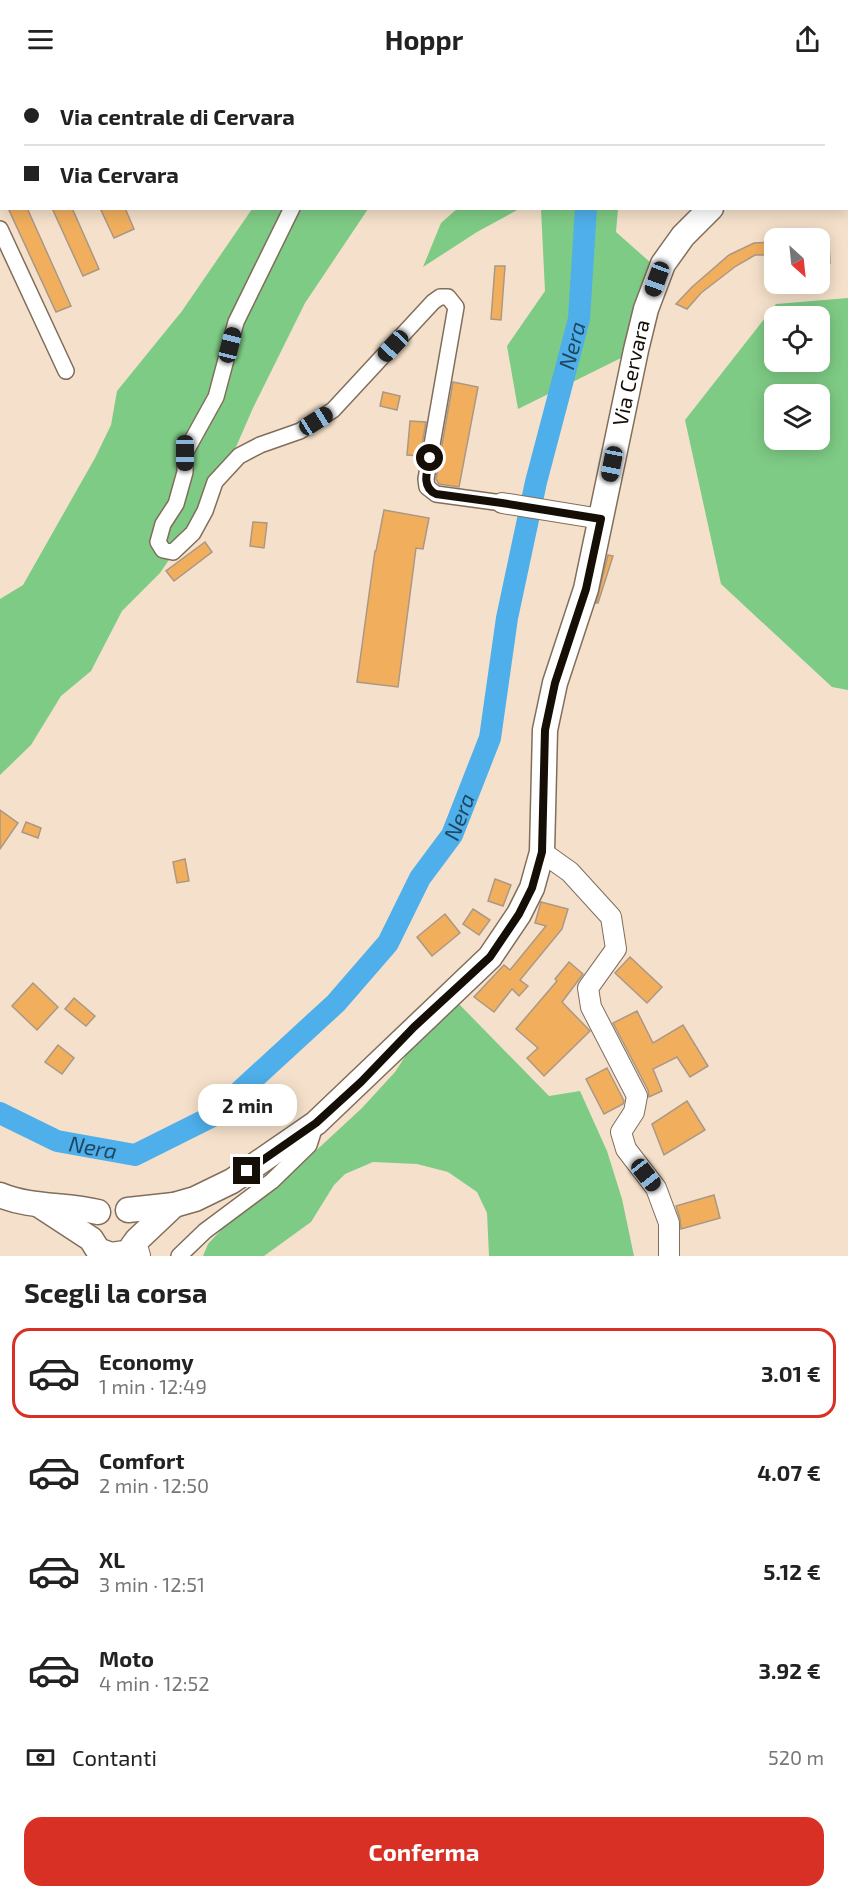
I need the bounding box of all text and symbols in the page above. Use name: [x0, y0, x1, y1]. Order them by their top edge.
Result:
icon: menu: [24, 23, 57, 56]
text: Hoppr: [385, 23, 463, 55]
icon: share: [791, 23, 824, 56]
text: Via centrale di Cervara: [60, 103, 295, 129]
text: Via Cervara: [60, 161, 179, 187]
north arrow: [764, 228, 830, 294]
map controls: [764, 228, 830, 450]
car: [642, 259, 672, 299]
button: locate: [764, 306, 830, 372]
street label: Via Cervara: [606, 317, 654, 428]
water label: Nera: [552, 319, 590, 372]
car: [217, 325, 243, 365]
car: [374, 327, 412, 365]
button: layers: [764, 384, 830, 450]
car: [296, 404, 336, 438]
car: [176, 435, 194, 471]
route start: [416, 444, 443, 471]
car: [600, 445, 624, 483]
water label: Nera: [437, 789, 479, 844]
callout: 2 min: [198, 1084, 296, 1126]
text: 2 min: [222, 1093, 273, 1117]
water label: Nera: [67, 1129, 119, 1164]
car: [628, 1155, 664, 1195]
route end: [233, 1157, 260, 1184]
text: Scegli la corsa: [24, 1276, 207, 1308]
icon: car: [27, 1346, 81, 1400]
text: Economy: [99, 1348, 194, 1374]
text: 3.01 €: [761, 1360, 821, 1386]
text: 1 min · 12:49: [99, 1374, 207, 1398]
icon: car: [27, 1445, 81, 1499]
text: Comfort: [99, 1447, 184, 1473]
text: 4.07 €: [757, 1459, 821, 1485]
text: 2 min · 12:50: [99, 1473, 209, 1497]
icon: car: [27, 1544, 81, 1598]
text: XL: [99, 1546, 125, 1572]
text: 5.12 €: [763, 1558, 821, 1584]
text: 3 min · 12:51: [99, 1572, 205, 1596]
icon: car: [27, 1643, 81, 1697]
text: Moto: [99, 1645, 154, 1671]
text: 3.92 €: [759, 1657, 821, 1683]
text: 4 min · 12:52: [99, 1671, 209, 1695]
icon: cash: [24, 1741, 57, 1774]
text: Contanti: [72, 1744, 157, 1770]
text: 520 m: [768, 1745, 824, 1769]
button: Conferma: [24, 1817, 824, 1886]

